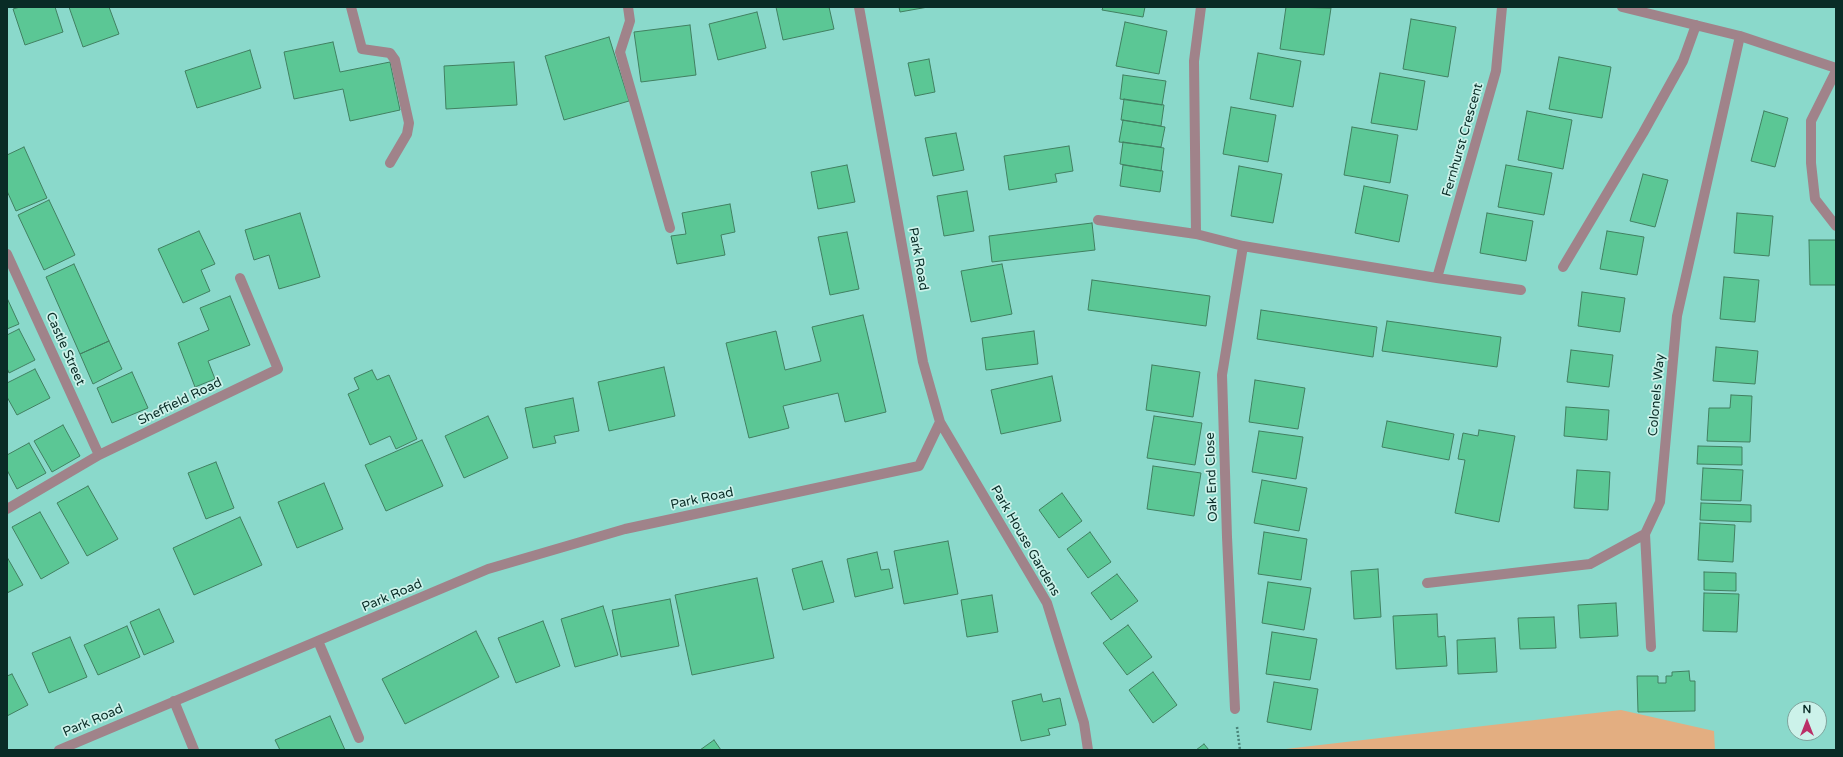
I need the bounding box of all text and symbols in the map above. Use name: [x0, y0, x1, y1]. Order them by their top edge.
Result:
street label: Fernhurst Crescent: [1439, 82, 1487, 198]
street label: Park Road: [905, 226, 931, 292]
street label: Castle Street: [42, 310, 88, 388]
street label: Colonels Way: [1646, 353, 1668, 437]
street label: Sheffield Road: [135, 375, 225, 429]
street label: Oak End Close: [1203, 432, 1221, 522]
street label: Park House Gardens: [987, 483, 1063, 599]
street label: Park Road: [669, 485, 735, 513]
street label: Park Road: [360, 576, 424, 616]
street label: Park Road: [61, 701, 125, 741]
north arrow: [1787, 701, 1827, 741]
text: N: [1803, 703, 1811, 716]

